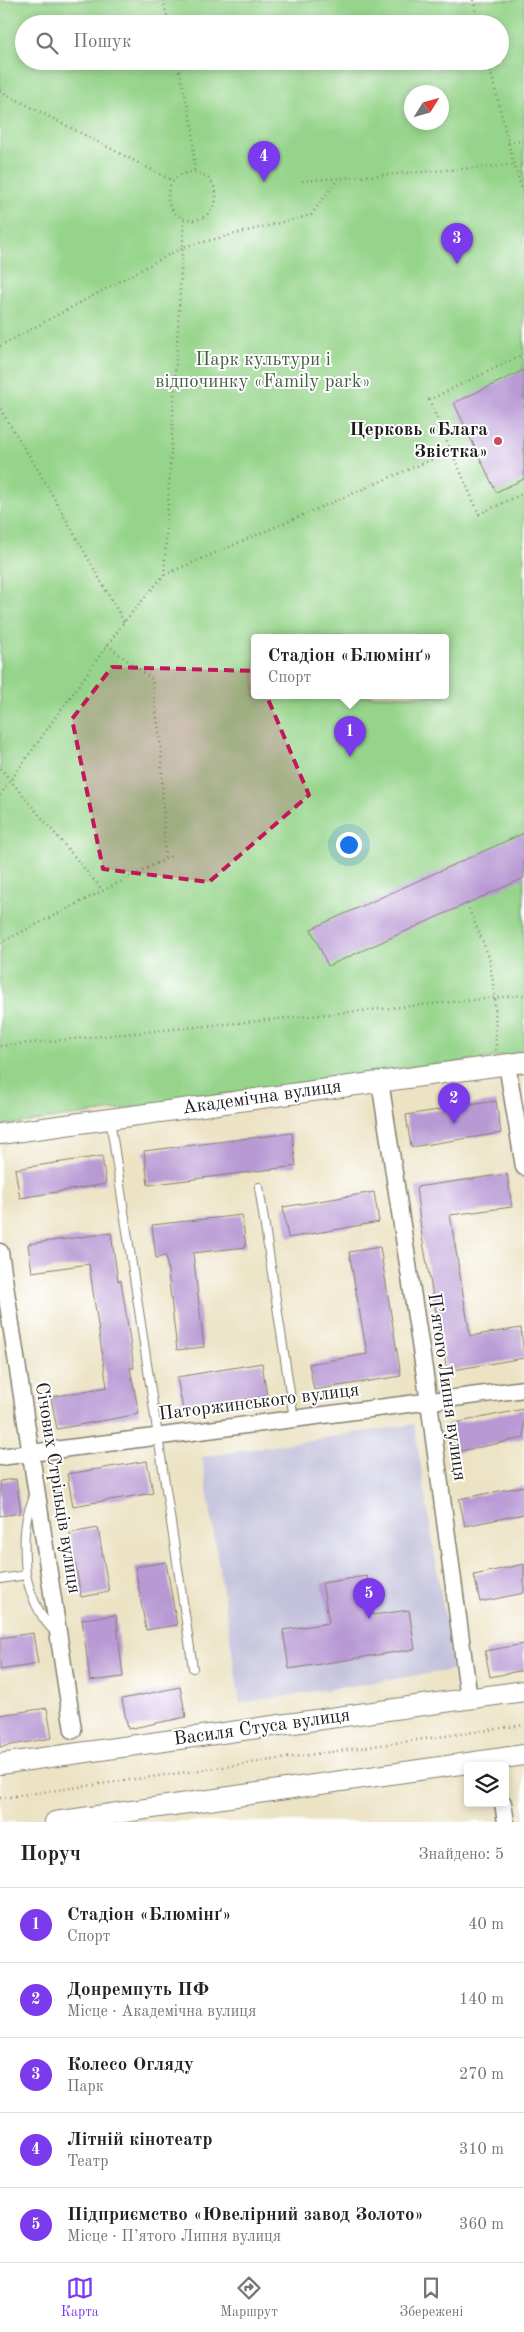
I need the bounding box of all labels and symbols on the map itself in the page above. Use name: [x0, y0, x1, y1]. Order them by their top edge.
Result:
north arrow: [404, 85, 449, 130]
pin: 4: [248, 141, 280, 182]
pin: 3: [441, 223, 473, 264]
park label: Парк культури і відпочинку «Family park»: [155, 351, 371, 392]
place label: Церковь «Блага Звістка»: [349, 421, 488, 462]
marker: Церковь «Блага Звістка»: [492, 435, 504, 447]
pin: 1: [334, 716, 366, 757]
your location: [336, 832, 362, 858]
street label: Академічна вулиця: [181, 1077, 343, 1119]
pin: 2: [438, 1083, 470, 1124]
street label: П’ятого Липня вулиця: [423, 1292, 469, 1482]
street label: Січових Стрільців вулиця: [31, 1381, 83, 1595]
street label: Паторжинського вулиця: [157, 1381, 361, 1425]
pin: 5: [353, 1578, 385, 1619]
street label: Василя Стуса вулиця: [173, 1706, 351, 1750]

